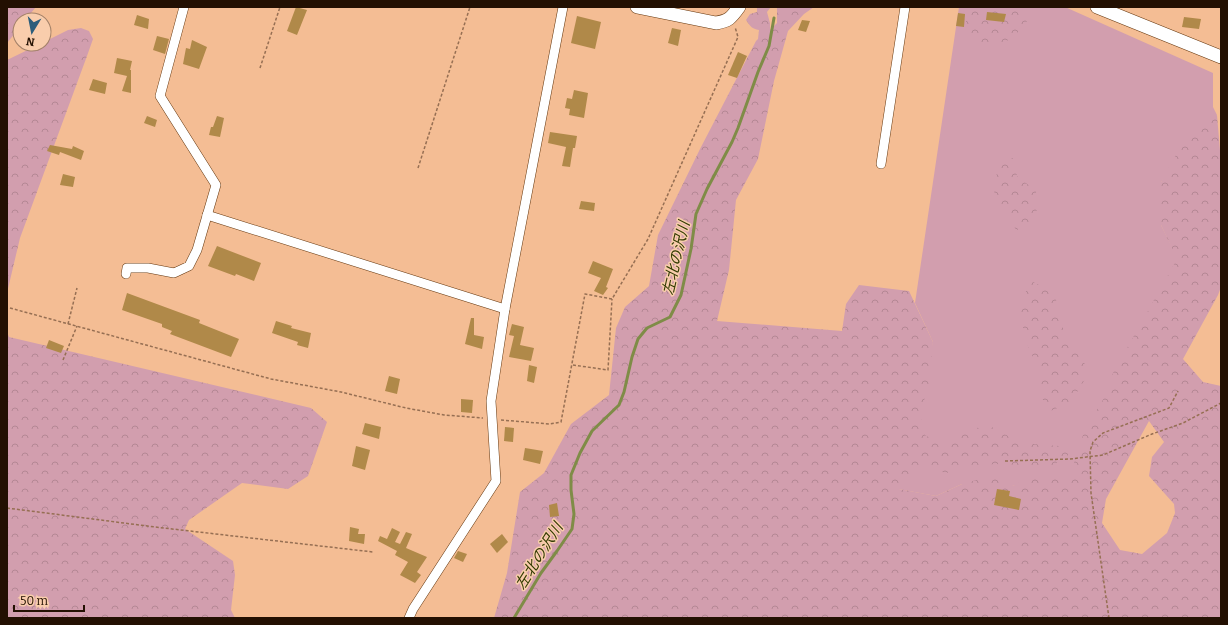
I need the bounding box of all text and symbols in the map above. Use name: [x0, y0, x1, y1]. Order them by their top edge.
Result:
north arrow: [12, 12, 52, 52]
text: N: [25, 34, 36, 48]
water label: 左北の沢川: [659, 217, 694, 297]
water label: 左北の沢川: [511, 518, 568, 593]
scale bar: [14, 587, 84, 613]
text: 50 m: [20, 594, 49, 608]

